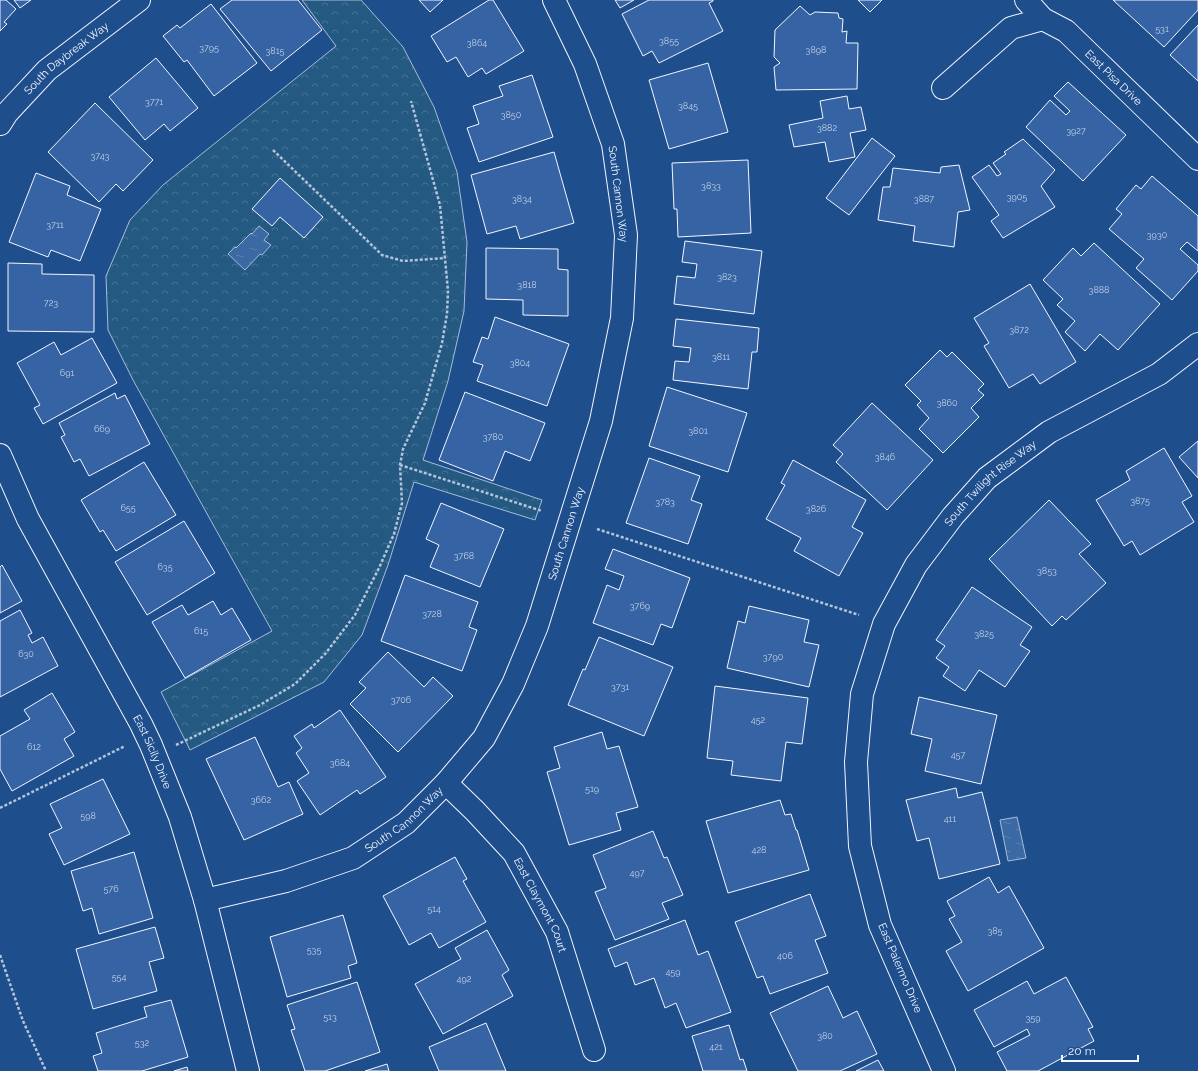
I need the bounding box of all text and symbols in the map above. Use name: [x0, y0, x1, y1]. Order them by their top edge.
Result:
street label: South Daybreak Way: [21, 19, 111, 97]
house number: 531: [1155, 24, 1169, 34]
house number: 3855: [659, 36, 679, 46]
house number: 3864: [467, 38, 487, 48]
house number: 3795: [199, 43, 219, 53]
house number: 3898: [806, 45, 826, 55]
house number: 3815: [266, 46, 285, 56]
street label: East Pisa Drive: [1083, 47, 1145, 108]
house number: 3771: [145, 97, 163, 107]
house number: 3845: [678, 101, 698, 111]
house number: 3850: [501, 110, 522, 120]
house number: 3882: [817, 123, 837, 133]
house number: 3927: [1066, 126, 1086, 136]
street label: South Cannon Way: [606, 145, 630, 243]
house number: 3743: [91, 151, 110, 161]
house number: 3833: [701, 181, 721, 191]
house number: 3905: [1007, 192, 1027, 202]
house number: 3834: [512, 194, 532, 204]
house number: 3887: [914, 194, 934, 204]
house number: 3711: [46, 220, 64, 230]
house number: 3930: [1147, 230, 1168, 240]
house number: 3823: [717, 272, 737, 282]
house number: 3818: [517, 280, 537, 290]
house number: 3888: [1089, 285, 1109, 295]
house number: 723: [44, 298, 58, 308]
house number: 3872: [1009, 325, 1029, 335]
house number: 3811: [712, 352, 730, 362]
house number: 3804: [510, 358, 530, 368]
house number: 691: [60, 368, 74, 378]
house number: 3860: [936, 398, 958, 408]
house number: 669: [94, 424, 110, 434]
house number: 3801: [688, 426, 708, 436]
house number: 3780: [483, 432, 504, 442]
street label: South Twilight Rise Way: [941, 437, 1039, 528]
house number: 3846: [875, 452, 896, 462]
street label: South Cannon Way: [545, 485, 587, 582]
house number: 3875: [1130, 496, 1150, 506]
house number: 3783: [655, 497, 675, 507]
house number: 655: [120, 503, 136, 513]
house number: 3826: [806, 504, 827, 514]
house number: 3768: [454, 551, 474, 561]
house number: 635: [157, 562, 173, 572]
house number: 3853: [1037, 566, 1057, 576]
house number: 3769: [630, 601, 650, 611]
house number: 3728: [422, 609, 442, 619]
house number: 615: [194, 626, 208, 636]
house number: 3825: [974, 629, 994, 639]
house number: 630: [18, 649, 34, 659]
house number: 3790: [763, 652, 784, 662]
house number: 3731: [611, 682, 629, 692]
house number: 3706: [391, 695, 412, 705]
street label: East Sicily Drive: [131, 712, 175, 791]
house number: 452: [751, 715, 766, 725]
house number: 612: [27, 742, 41, 752]
house number: 457: [951, 750, 965, 760]
house number: 3684: [330, 758, 350, 768]
street label: South Cannon Way: [362, 784, 445, 855]
house number: 519: [585, 784, 599, 794]
house number: 3662: [251, 795, 271, 805]
house number: 598: [80, 811, 96, 821]
house number: 411: [944, 814, 956, 824]
house number: 428: [752, 845, 766, 855]
street label: East Claymont Court: [511, 855, 569, 954]
house number: 497: [630, 868, 645, 878]
house number: 576: [103, 884, 119, 894]
house number: 514: [427, 904, 441, 914]
street label: East Palermo Drive: [875, 921, 925, 1015]
house number: 385: [987, 926, 1003, 936]
house number: 535: [307, 945, 321, 955]
house number: 406: [777, 951, 793, 961]
house number: 459: [665, 967, 681, 977]
house number: 554: [112, 972, 126, 982]
house number: 492: [457, 974, 472, 984]
house number: 513: [323, 1012, 337, 1022]
house number: 359: [1026, 1013, 1041, 1023]
house number: 380: [817, 1031, 833, 1041]
scale bar: [1062, 1037, 1138, 1063]
house number: 532: [135, 1038, 150, 1048]
house number: 421: [709, 1042, 723, 1052]
text: 20 m: [1068, 1044, 1096, 1058]

